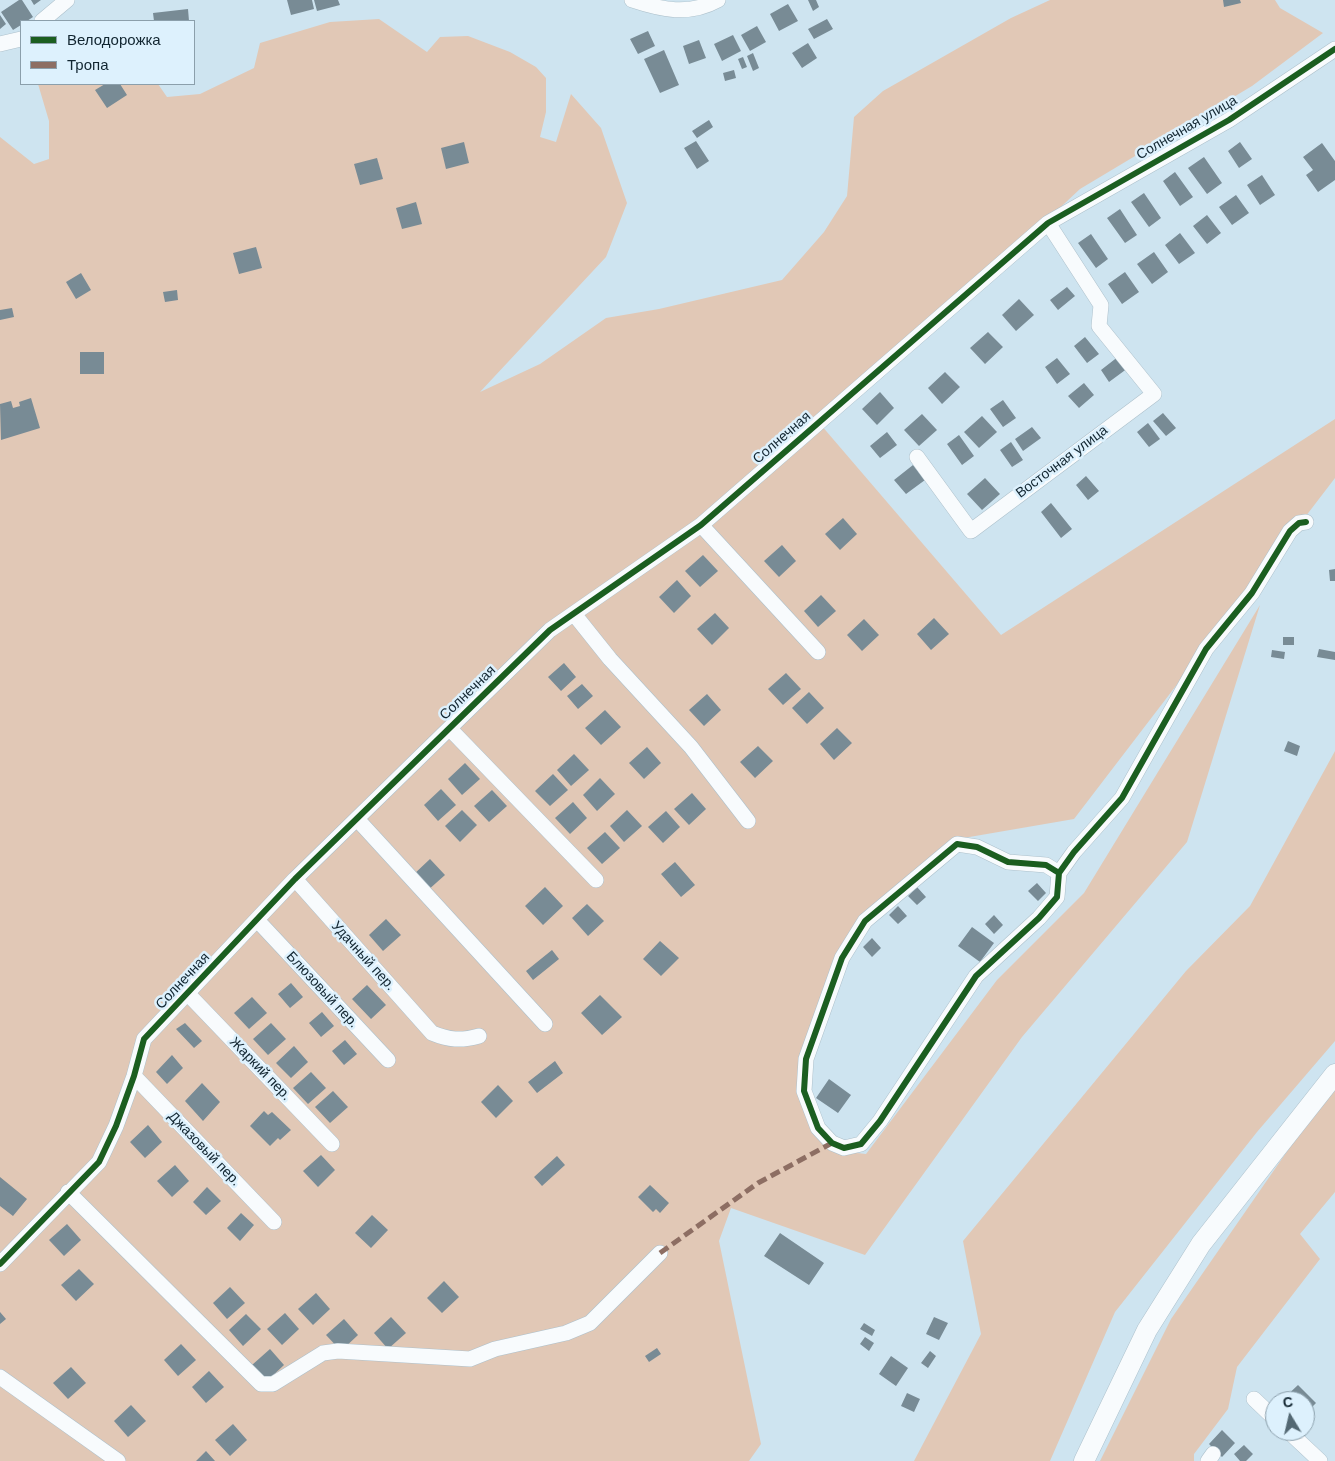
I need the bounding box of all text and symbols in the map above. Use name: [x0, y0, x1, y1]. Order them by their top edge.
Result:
legend: [20, 20, 195, 85]
text: Велодорожка: [67, 31, 161, 48]
text: Тропа: [67, 56, 108, 73]
street label: Солнечная улица: [1134, 92, 1240, 164]
street label: Солнечная: [750, 408, 814, 468]
street label: Восточная улица: [1013, 422, 1111, 502]
street label: Солнечная: [437, 662, 499, 724]
street label: Удачный пер.: [328, 918, 398, 994]
street label: Блюзовый пер.: [282, 948, 362, 1032]
street label: Солнечная: [153, 949, 213, 1013]
street label: Жаркий пер.: [226, 1034, 294, 1104]
street label: Джазовый пер.: [164, 1108, 244, 1190]
north arrow: [1265, 1391, 1315, 1441]
text: С: [1282, 1393, 1294, 1411]

